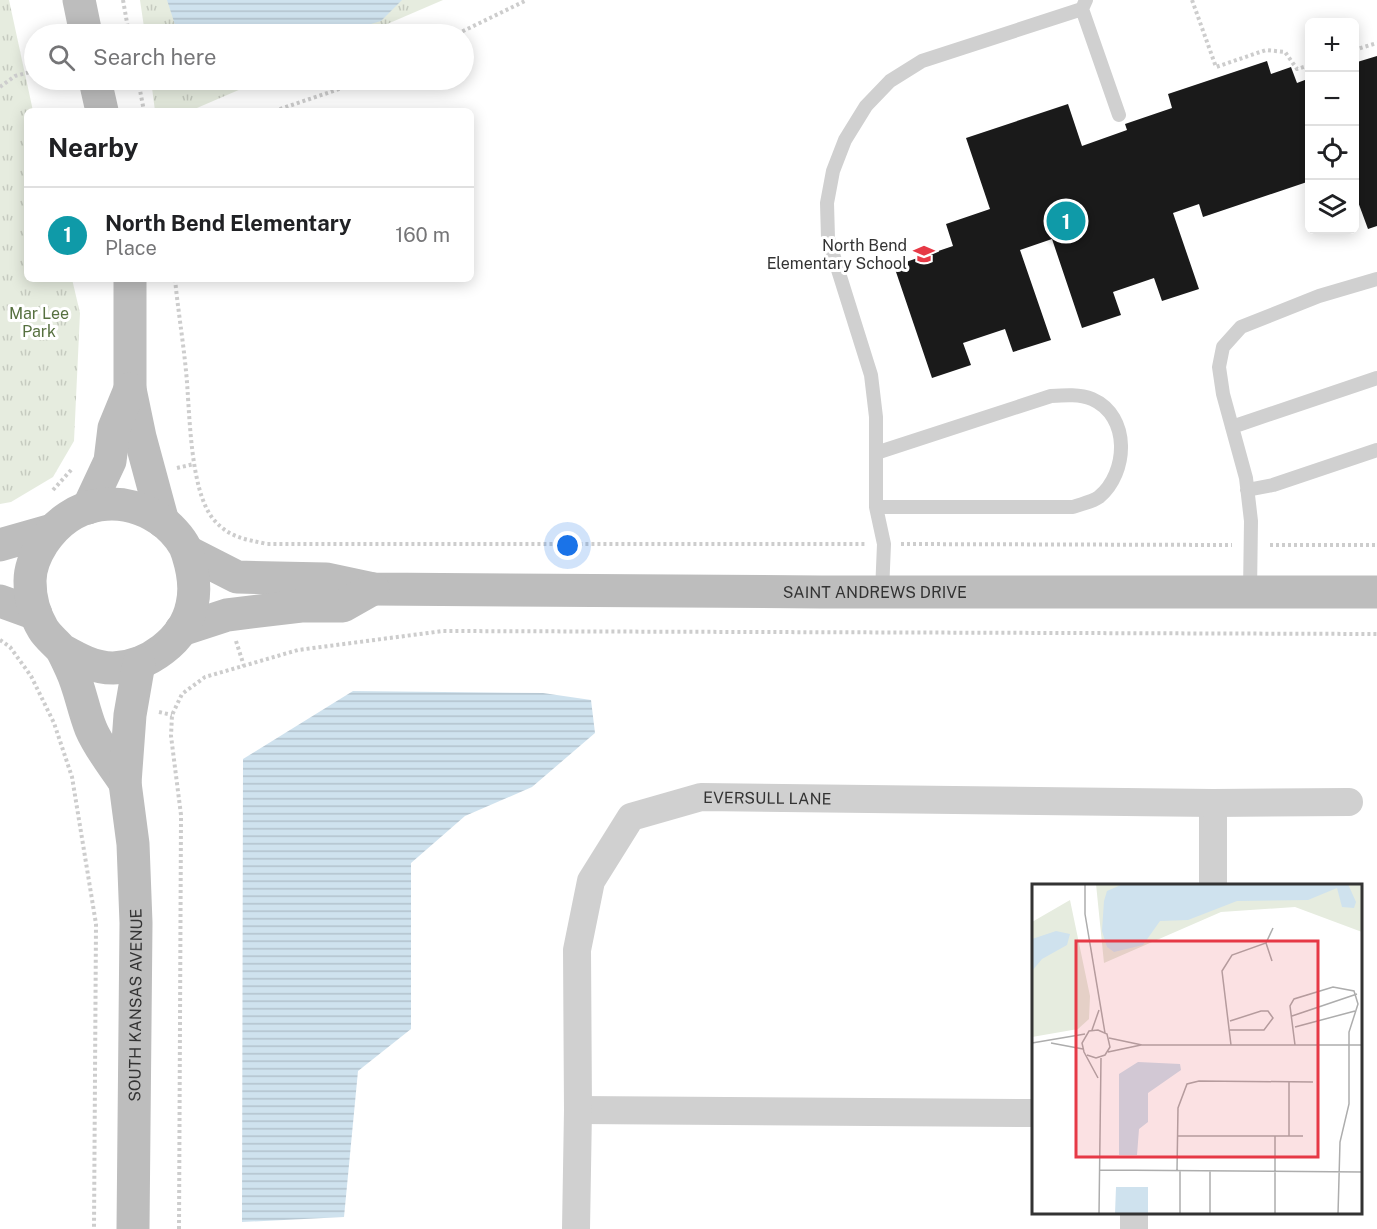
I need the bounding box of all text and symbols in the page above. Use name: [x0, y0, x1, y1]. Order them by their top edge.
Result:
map controls: [1305, 18, 1359, 234]
button: +: [1305, 18, 1359, 72]
search box: [24, 24, 474, 90]
icon: search: [45, 41, 78, 74]
text: Search here: [93, 44, 217, 70]
button: −: [1305, 72, 1359, 126]
button: locate: [1305, 126, 1359, 180]
text: Nearby: [48, 132, 138, 163]
button: layers: [1305, 180, 1359, 234]
pin: 1: [1046, 198, 1086, 244]
text: North Bend Elementary: [105, 210, 351, 236]
text: 1: [63, 223, 72, 247]
text: 160 m: [395, 223, 450, 247]
text: Place: [105, 236, 157, 260]
place label: North Bend Elementary School: [767, 236, 907, 273]
school or university icon: North Bend Elementary School: [912, 242, 936, 266]
park label: Mar Lee Park: [9, 304, 69, 341]
your location: [553, 531, 582, 560]
street label: SAINT ANDREWS DRIVE: [783, 582, 967, 602]
street label: EVERSULL LANE: [703, 788, 832, 808]
inset map: [1032, 884, 1362, 1214]
street label: SOUTH KANSAS AVENUE: [125, 908, 146, 1102]

